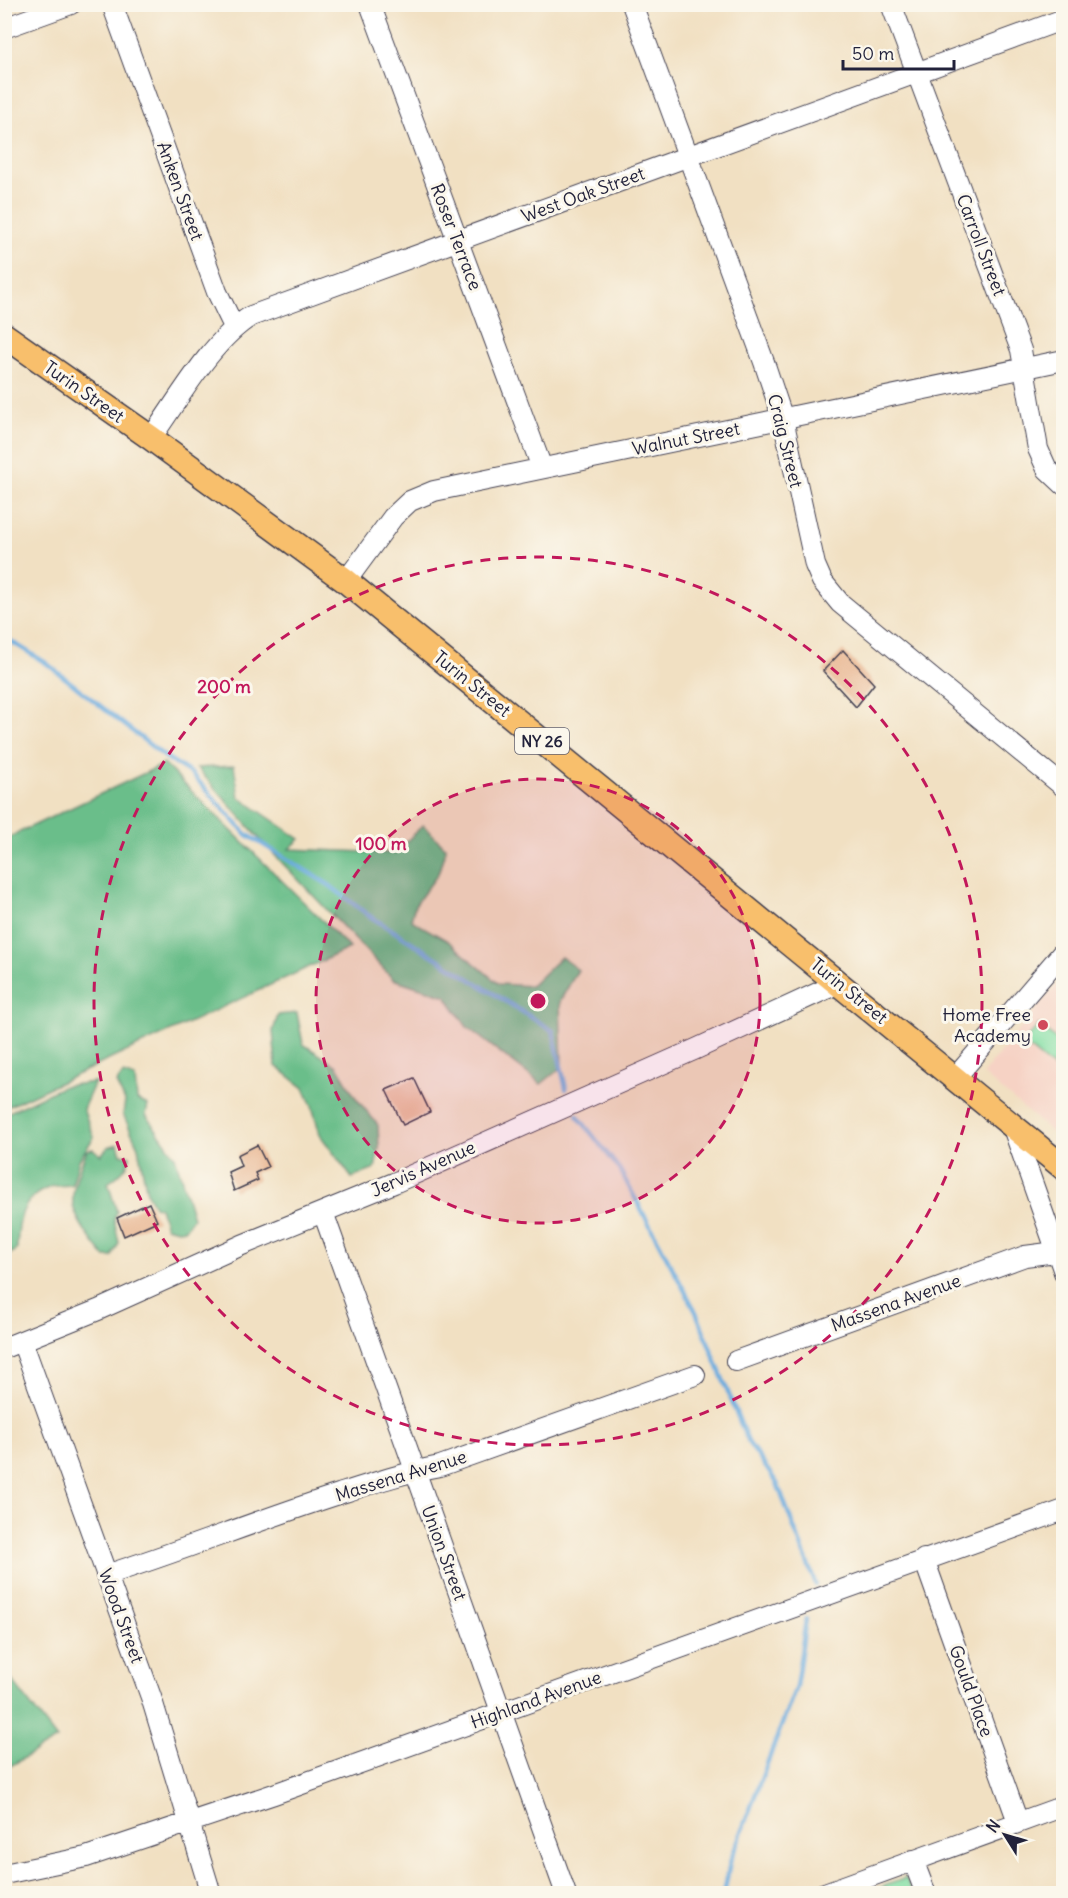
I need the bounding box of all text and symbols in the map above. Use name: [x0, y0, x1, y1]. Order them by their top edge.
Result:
scale bar: [843, 33, 954, 71]
text: 50 m: [852, 42, 894, 65]
street label: Anken Street: [152, 138, 209, 243]
street label: West Oak Street: [518, 162, 648, 228]
street label: Roser Terrace: [426, 180, 487, 293]
street label: Carroll Street: [952, 191, 1011, 299]
street label: Turin Street: [40, 356, 129, 428]
street label: Craig Street: [763, 392, 808, 490]
street label: Walnut Street: [630, 417, 742, 460]
street label: Turin Street: [429, 645, 516, 722]
text: 200 m: [197, 675, 251, 698]
road number: NY 26: [515, 728, 569, 754]
text: 100 m: [356, 832, 407, 855]
street label: Turin Street: [806, 952, 893, 1029]
centre of rings: [528, 991, 548, 1011]
place label: Home Free Academy: [943, 1003, 1031, 1047]
marker: Home Free Academy: [1036, 1018, 1050, 1032]
street label: Jervis Avenue: [367, 1135, 479, 1202]
street label: Massena Avenue: [828, 1268, 964, 1337]
street label: Massena Avenue: [332, 1445, 469, 1506]
street label: Union Street: [417, 1502, 472, 1603]
street label: Wood Street: [94, 1565, 149, 1666]
street label: Gould Place: [944, 1642, 999, 1740]
street label: Highland Avenue: [467, 1665, 604, 1734]
north arrow: [975, 1805, 1035, 1865]
text: N: [982, 1816, 1004, 1836]

